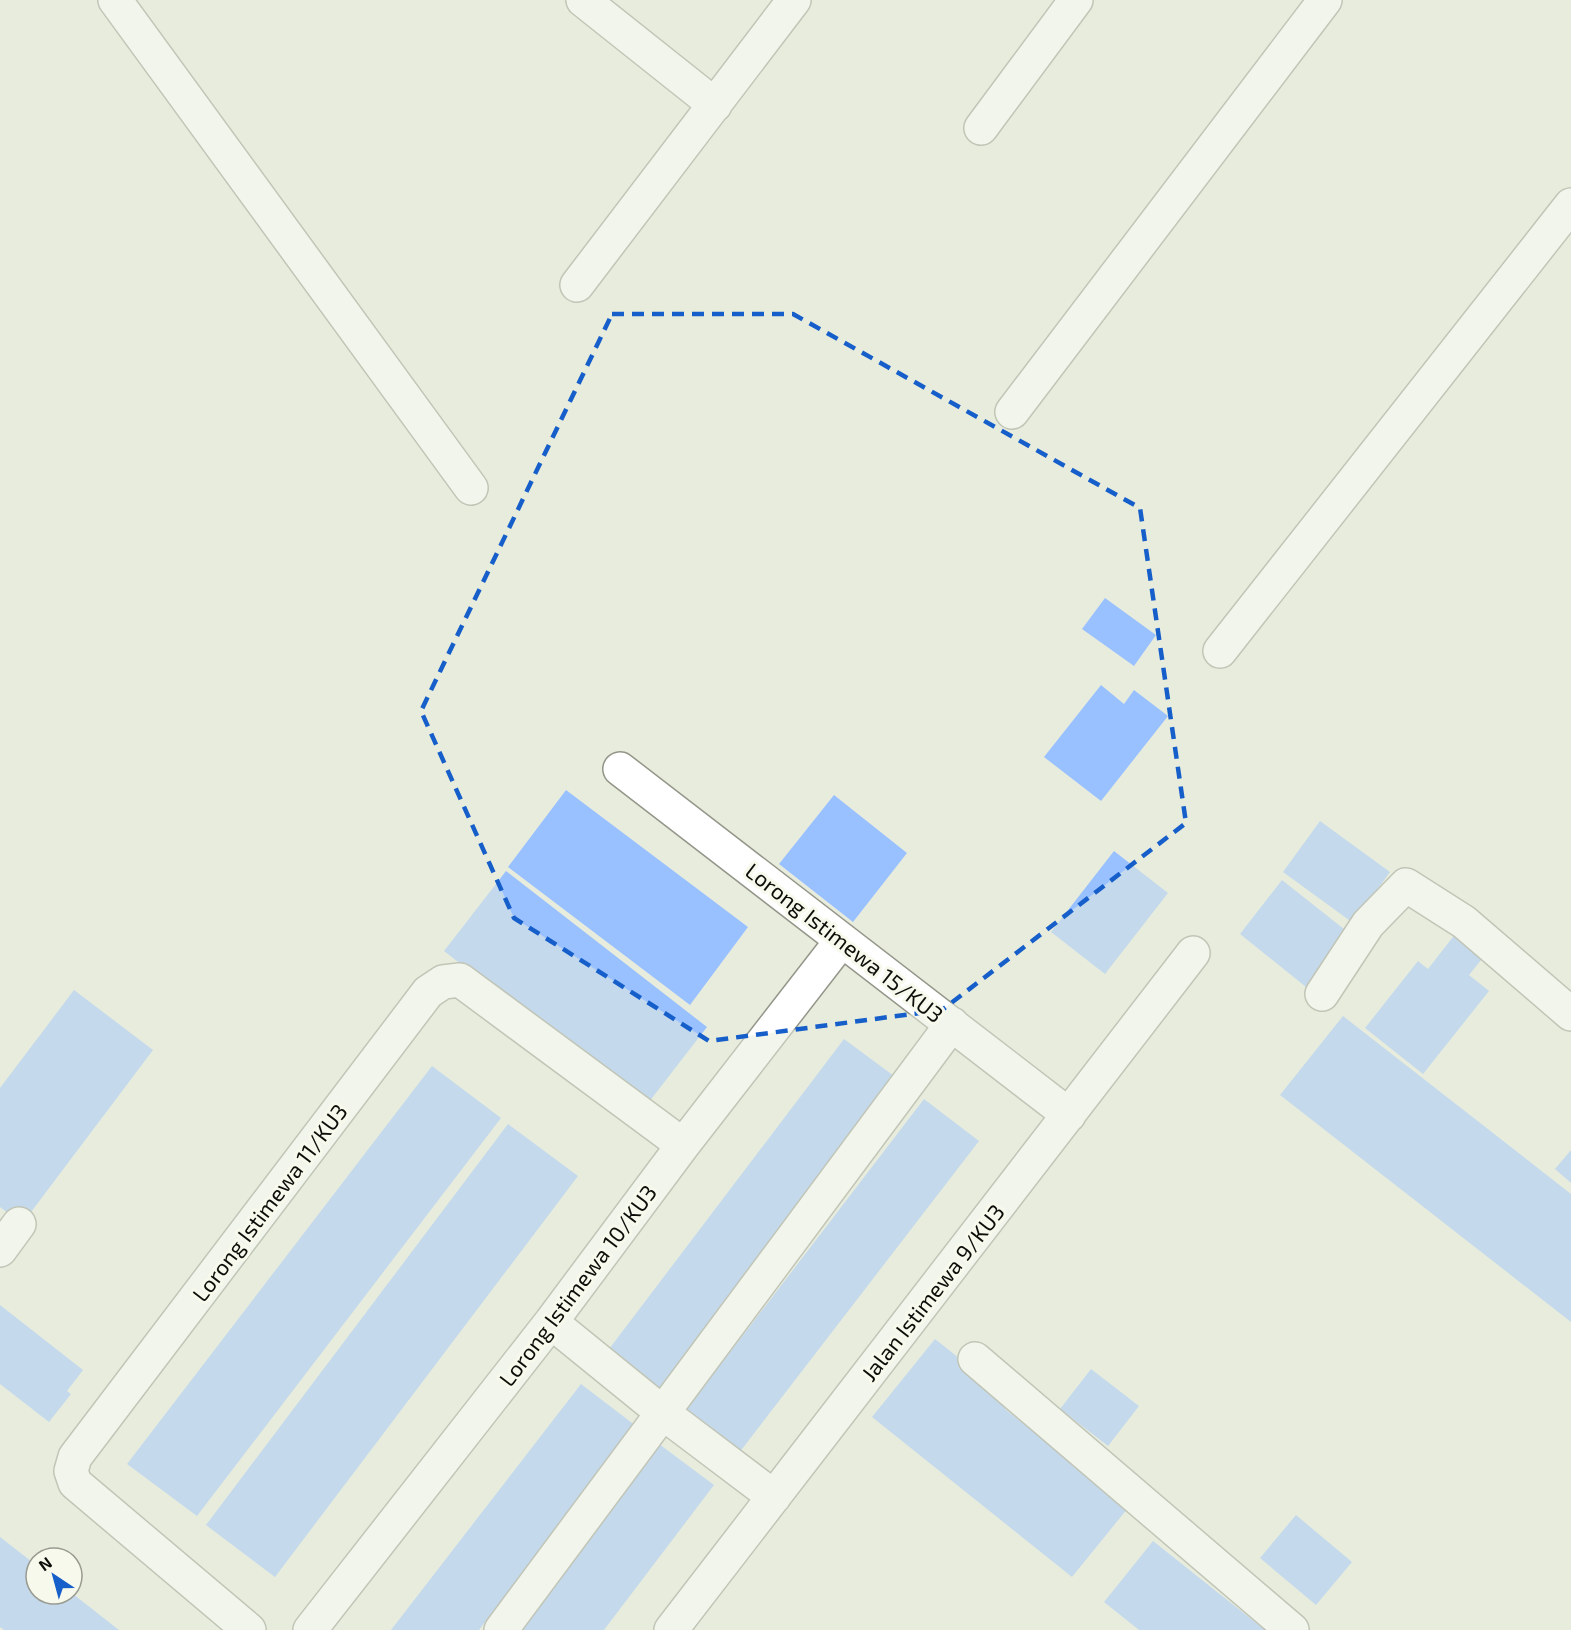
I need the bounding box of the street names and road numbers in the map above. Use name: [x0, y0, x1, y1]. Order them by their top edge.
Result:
street label: Lorong Istimewa 15/KU3: [741, 857, 949, 1027]
street label: Lorong Istimewa 11/KU3: [186, 1098, 352, 1306]
street label: Lorong Istimewa 10/KU3: [493, 1179, 661, 1391]
street label: Jalan Istimewa 9/KU3: [855, 1199, 1009, 1385]

